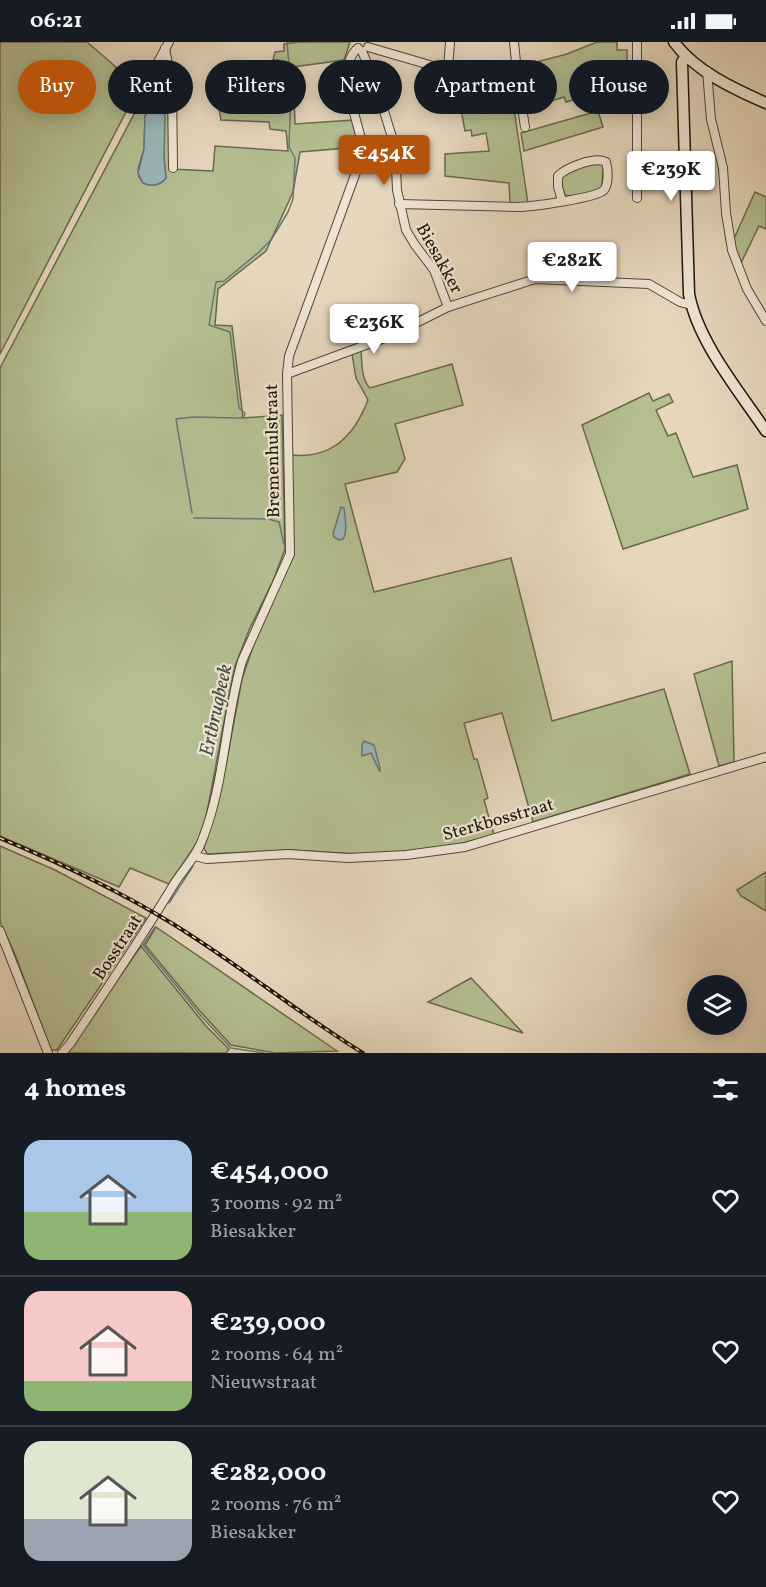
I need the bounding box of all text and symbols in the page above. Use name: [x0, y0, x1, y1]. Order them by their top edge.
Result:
text: 06:21: [30, 6, 82, 37]
chip: Buy: [18, 60, 96, 114]
chip: Rent: [108, 60, 193, 114]
chip: Filters: [205, 60, 306, 114]
chip: New: [318, 60, 402, 114]
chip: Apartment: [414, 60, 557, 114]
chip: House: [569, 60, 669, 114]
pin: €454K: [342, 135, 426, 186]
text: €454K: [353, 140, 415, 168]
pin: €239K: [629, 151, 713, 202]
text: €239K: [641, 156, 701, 184]
street label: Biesakker: [409, 219, 469, 299]
pin: €282K: [530, 242, 614, 293]
text: €282K: [542, 247, 602, 275]
pin: €236K: [332, 304, 416, 355]
text: €236K: [344, 309, 404, 337]
street label: Bremenhulstraat: [260, 384, 287, 518]
water label: Ertbrugbeek: [194, 662, 240, 759]
street label: Sterkbosstraat: [440, 793, 557, 848]
street label: Bosstraat: [88, 910, 149, 986]
map controls: [687, 975, 747, 1035]
button: layers: [687, 975, 747, 1035]
text: 4 homes: [24, 1071, 126, 1107]
icon: filters: [709, 1073, 742, 1106]
text: €454,000: [210, 1154, 329, 1190]
icon: home: [72, 1164, 144, 1236]
icon: heart: [709, 1184, 742, 1217]
text: 3 rooms · 92 m²: [210, 1190, 342, 1218]
text: Biesakker: [210, 1218, 296, 1246]
text: €239,000: [210, 1305, 326, 1341]
icon: home: [72, 1315, 144, 1387]
icon: heart: [709, 1335, 742, 1368]
text: 2 rooms · 64 m²: [210, 1341, 343, 1369]
text: Nieuwstraat: [210, 1369, 317, 1397]
text: €282,000: [210, 1455, 326, 1491]
icon: home: [72, 1465, 144, 1537]
icon: heart: [709, 1485, 742, 1518]
text: 2 rooms · 76 m²: [210, 1491, 342, 1519]
text: Biesakker: [210, 1519, 296, 1547]

